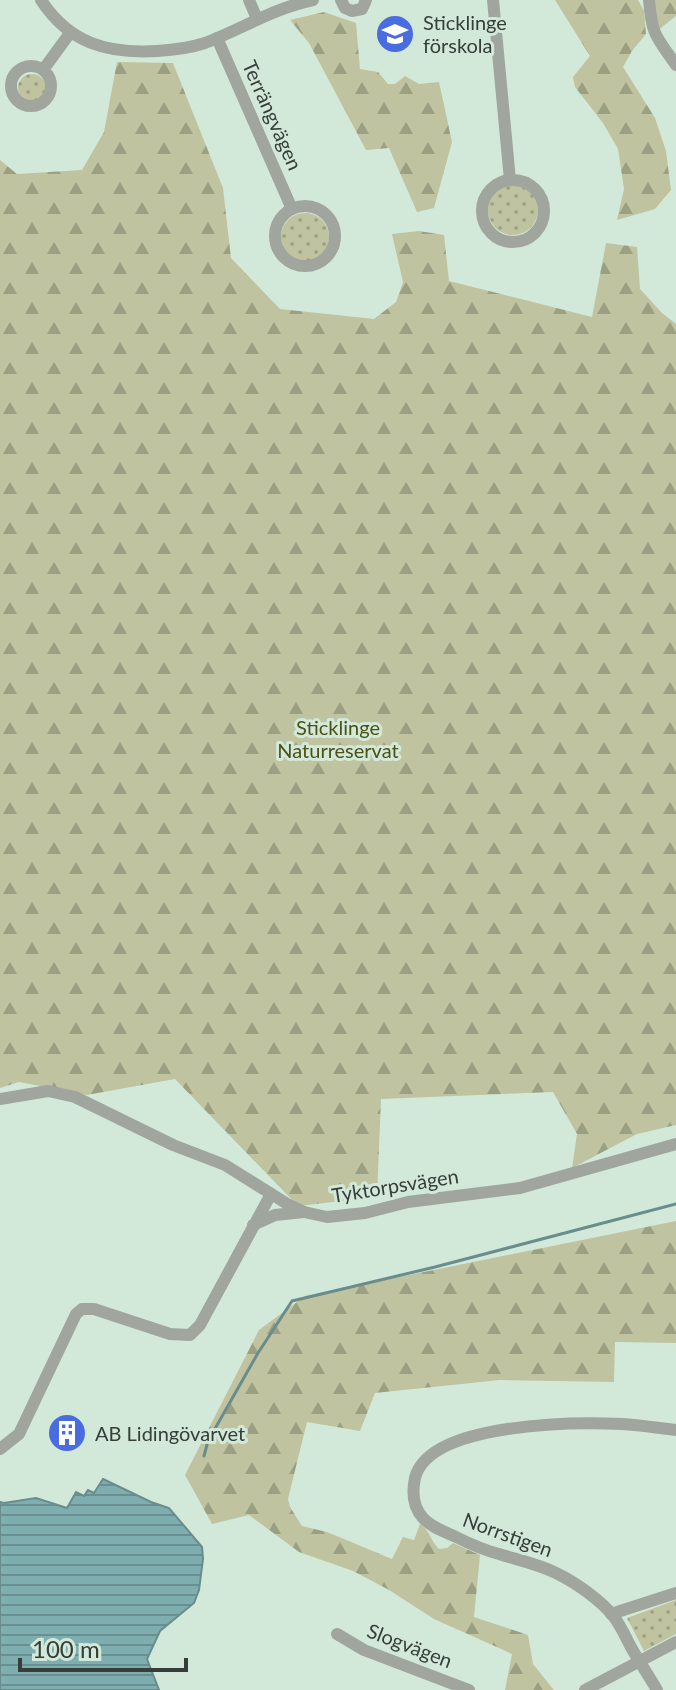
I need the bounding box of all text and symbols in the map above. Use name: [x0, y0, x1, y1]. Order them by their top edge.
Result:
place label: Sticklinge förskola: [423, 10, 507, 57]
school or university icon: Sticklinge förskola: [374, 13, 416, 55]
street label: Terrängvägen: [238, 56, 308, 174]
park label: Sticklinge Naturreservat: [277, 715, 399, 762]
street label: Tyktorpsvägen: [330, 1163, 460, 1207]
building icon: AB Lidingövarvet: [46, 1412, 88, 1454]
place label: AB Lidingövarvet: [95, 1421, 245, 1445]
street label: Norrstigen: [460, 1507, 556, 1561]
street label: Slogvägen: [364, 1618, 456, 1672]
scale bar: [20, 1622, 186, 1672]
text: 100 m: [32, 1634, 100, 1663]

